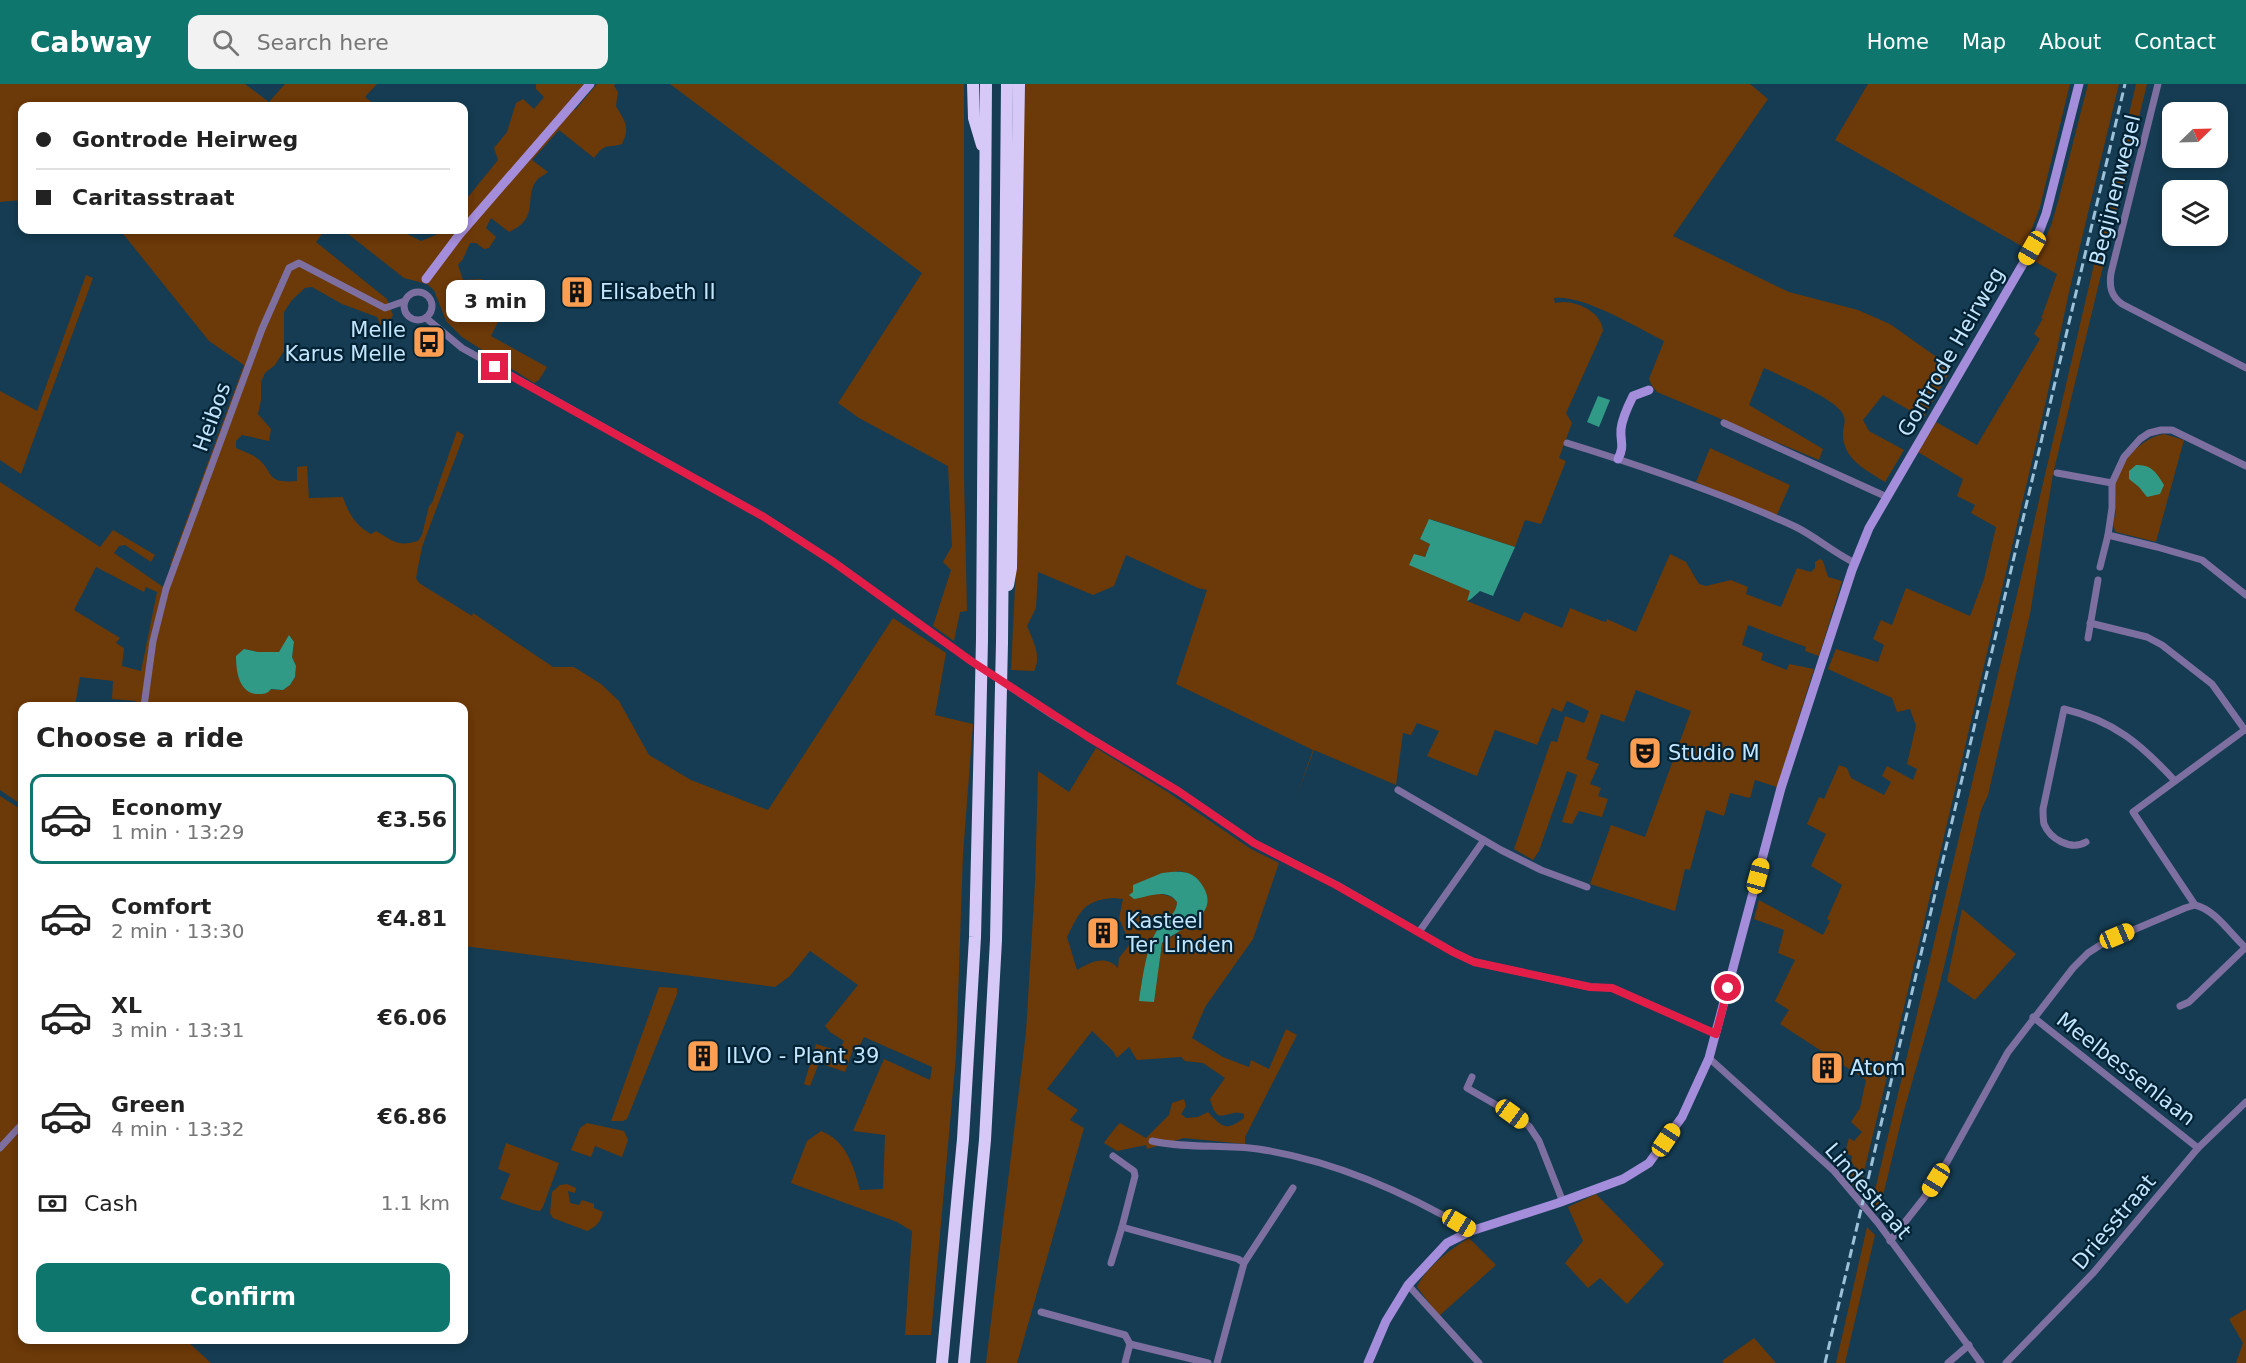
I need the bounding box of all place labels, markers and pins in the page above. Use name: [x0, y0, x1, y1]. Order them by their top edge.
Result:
building icon: Elisabeth II: [559, 274, 595, 310]
place label: Elisabeth II: [600, 280, 716, 304]
place label: Melle Karus Melle: [285, 318, 406, 366]
bus stop icon: Melle Karus Melle: [411, 324, 447, 360]
theatre icon: Studio M: [1627, 735, 1663, 771]
place label: Studio M: [1668, 741, 1760, 765]
place label: Kasteel Ter Linden: [1125, 909, 1234, 957]
building icon: Kasteel Ter Linden: [1085, 915, 1121, 951]
building icon: ILVO - Plant 39: [685, 1038, 721, 1074]
place label: ILVO - Plant 39: [726, 1044, 879, 1068]
building icon: Atom: [1809, 1050, 1845, 1086]
place label: Atom: [1850, 1056, 1906, 1080]

